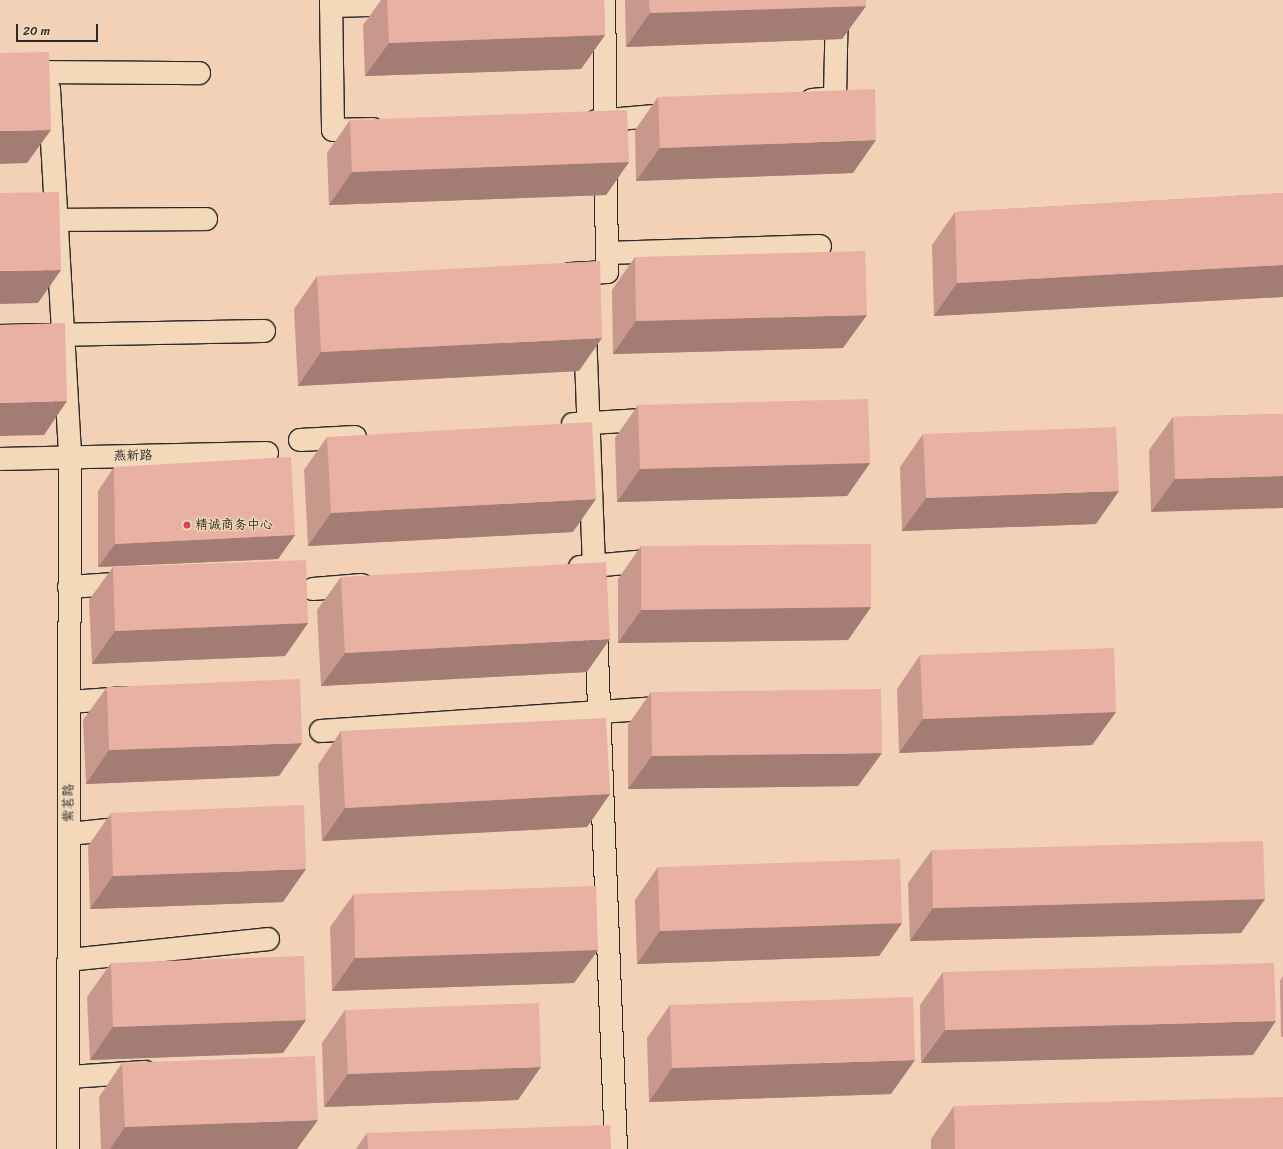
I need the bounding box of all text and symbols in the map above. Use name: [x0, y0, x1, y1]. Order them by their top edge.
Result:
scale bar: [18, 16, 100, 42]
text: 20 m: [23, 20, 50, 42]
street label: 燕新路: [113, 448, 153, 464]
place label: 精诚商务中心: [195, 517, 273, 533]
marker: 精诚商务中心: [182, 520, 192, 530]
street label: 紫茗路: [61, 784, 77, 822]

